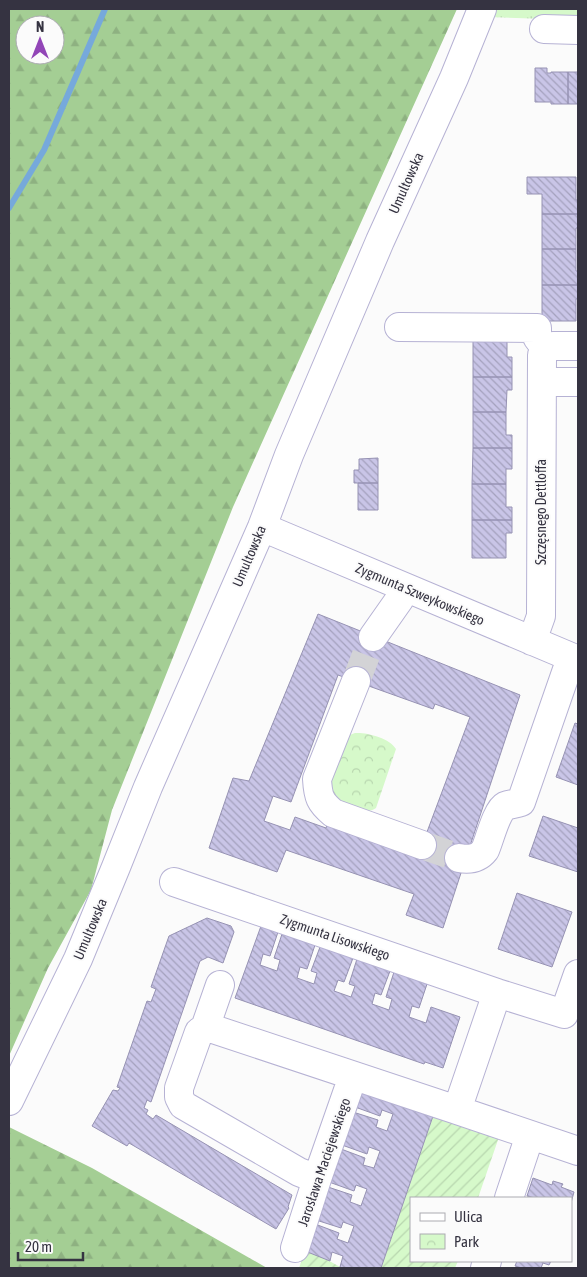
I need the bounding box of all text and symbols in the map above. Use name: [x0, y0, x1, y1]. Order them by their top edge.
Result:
north arrow: [15, 15, 65, 65]
text: N: [36, 19, 44, 35]
street label: Umultowska: [385, 150, 427, 216]
street label: Szczęsnego Dettloffa: [533, 459, 549, 565]
street label: Umultowska: [229, 523, 269, 589]
street label: Zygmunta Szweykowskiego: [353, 560, 487, 628]
street label: Umultowska: [70, 896, 110, 962]
street label: Zygmunta Lisowskiego: [278, 911, 392, 963]
street label: Jarosława Maciejewskiego: [295, 1096, 353, 1228]
legend: [410, 1197, 572, 1262]
text: Ulica: [454, 1208, 483, 1225]
scale bar: [18, 1230, 82, 1262]
text: Park: [454, 1233, 479, 1250]
text: 20 m: [25, 1238, 52, 1255]

